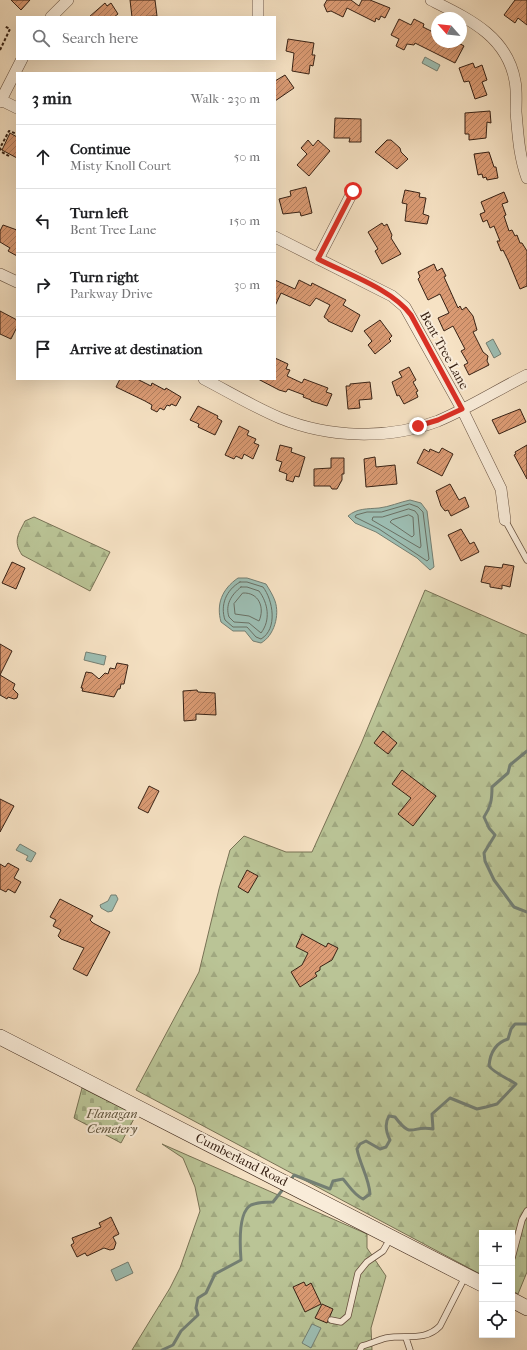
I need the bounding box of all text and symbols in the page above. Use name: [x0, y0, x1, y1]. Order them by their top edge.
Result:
north arrow: [431, 12, 467, 48]
search box: [16, 16, 276, 60]
icon: search: [30, 27, 52, 49]
text: Search here: [62, 29, 138, 47]
text: 3 min: [32, 88, 72, 108]
text: Walk · 230 m: [191, 91, 260, 106]
text: Continue: [70, 140, 130, 158]
icon: ahead: [32, 146, 54, 168]
text: 50 m: [234, 149, 260, 164]
text: Misty Knoll Court: [70, 158, 171, 173]
route start: [344, 182, 362, 200]
text: Turn left: [70, 204, 128, 222]
icon: left: [32, 210, 54, 232]
text: 150 m: [229, 213, 260, 228]
text: Bent Tree Lane: [70, 222, 157, 237]
text: Turn right: [70, 268, 139, 286]
icon: right: [32, 274, 54, 296]
text: 30 m: [234, 277, 260, 292]
text: Parkway Drive: [70, 286, 153, 301]
street label: Bent Tree Lane: [417, 309, 472, 392]
icon: arrive: [32, 338, 54, 360]
text: Arrive at destination: [70, 340, 202, 358]
route end: [409, 417, 427, 435]
park label: Flanagan Cemetery: [86, 1106, 138, 1136]
street label: Cumberland Road: [193, 1130, 291, 1190]
map controls: [479, 1230, 515, 1338]
button: +: [479, 1230, 515, 1266]
button: −: [479, 1266, 515, 1302]
button: locate: [479, 1302, 515, 1338]

